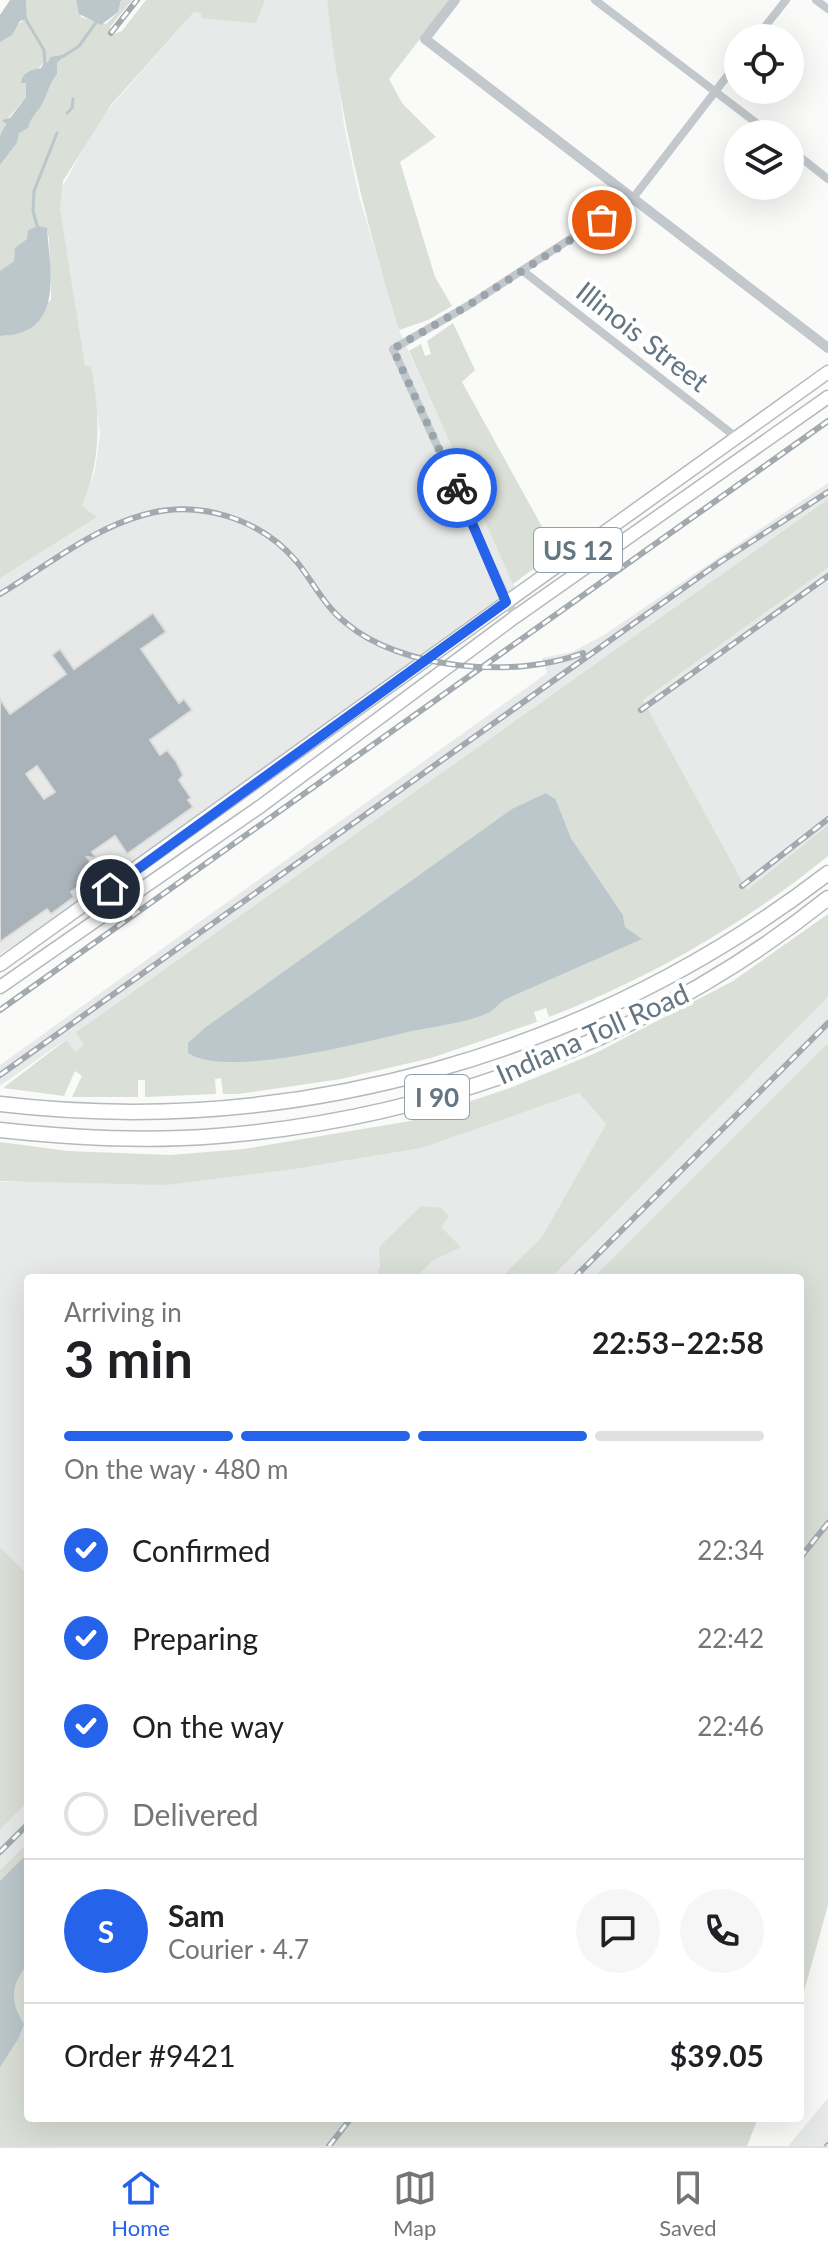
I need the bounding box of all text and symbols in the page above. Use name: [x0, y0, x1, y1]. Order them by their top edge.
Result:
map controls: [724, 24, 804, 200]
button: locate: [724, 24, 804, 104]
button: layers: [724, 120, 804, 200]
pin: [568, 186, 636, 254]
icon: bag: [580, 198, 624, 242]
street label: Illinois Street: [570, 274, 716, 398]
courier: [417, 448, 497, 528]
icon: bike: [435, 466, 479, 510]
road number: US 12: [534, 528, 622, 572]
pin: [76, 855, 144, 923]
icon: home: [88, 867, 132, 911]
street label: Indiana Toll Road: [491, 975, 693, 1091]
road number: I 90: [405, 1075, 469, 1119]
text: Arriving in: [64, 1296, 182, 1328]
text: 22:53–22:58: [592, 1324, 764, 1360]
text: 3 min: [64, 1327, 193, 1389]
text: On the way · 480 m: [64, 1453, 288, 1485]
icon: check: [64, 1528, 108, 1572]
text: Confirmed: [132, 1532, 271, 1568]
text: 22:34: [697, 1534, 764, 1566]
icon: check: [64, 1616, 108, 1660]
text: Preparing: [132, 1620, 258, 1656]
text: 22:42: [697, 1622, 764, 1654]
icon: check: [64, 1704, 108, 1748]
text: On the way: [132, 1708, 284, 1744]
text: 22:46: [697, 1710, 764, 1742]
text: Delivered: [132, 1796, 259, 1832]
button: chat: [576, 1889, 660, 1973]
button: phone: [680, 1889, 764, 1973]
text: Sam: [168, 1897, 225, 1933]
text: S: [98, 1913, 114, 1949]
text: Courier · 4.7: [168, 1933, 309, 1965]
text: Order #9421: [64, 2037, 236, 2073]
text: $39.05: [670, 2037, 764, 2073]
tab: Home: [111, 2166, 170, 2241]
tab: Map: [393, 2166, 437, 2241]
tab: Saved: [659, 2166, 717, 2241]

